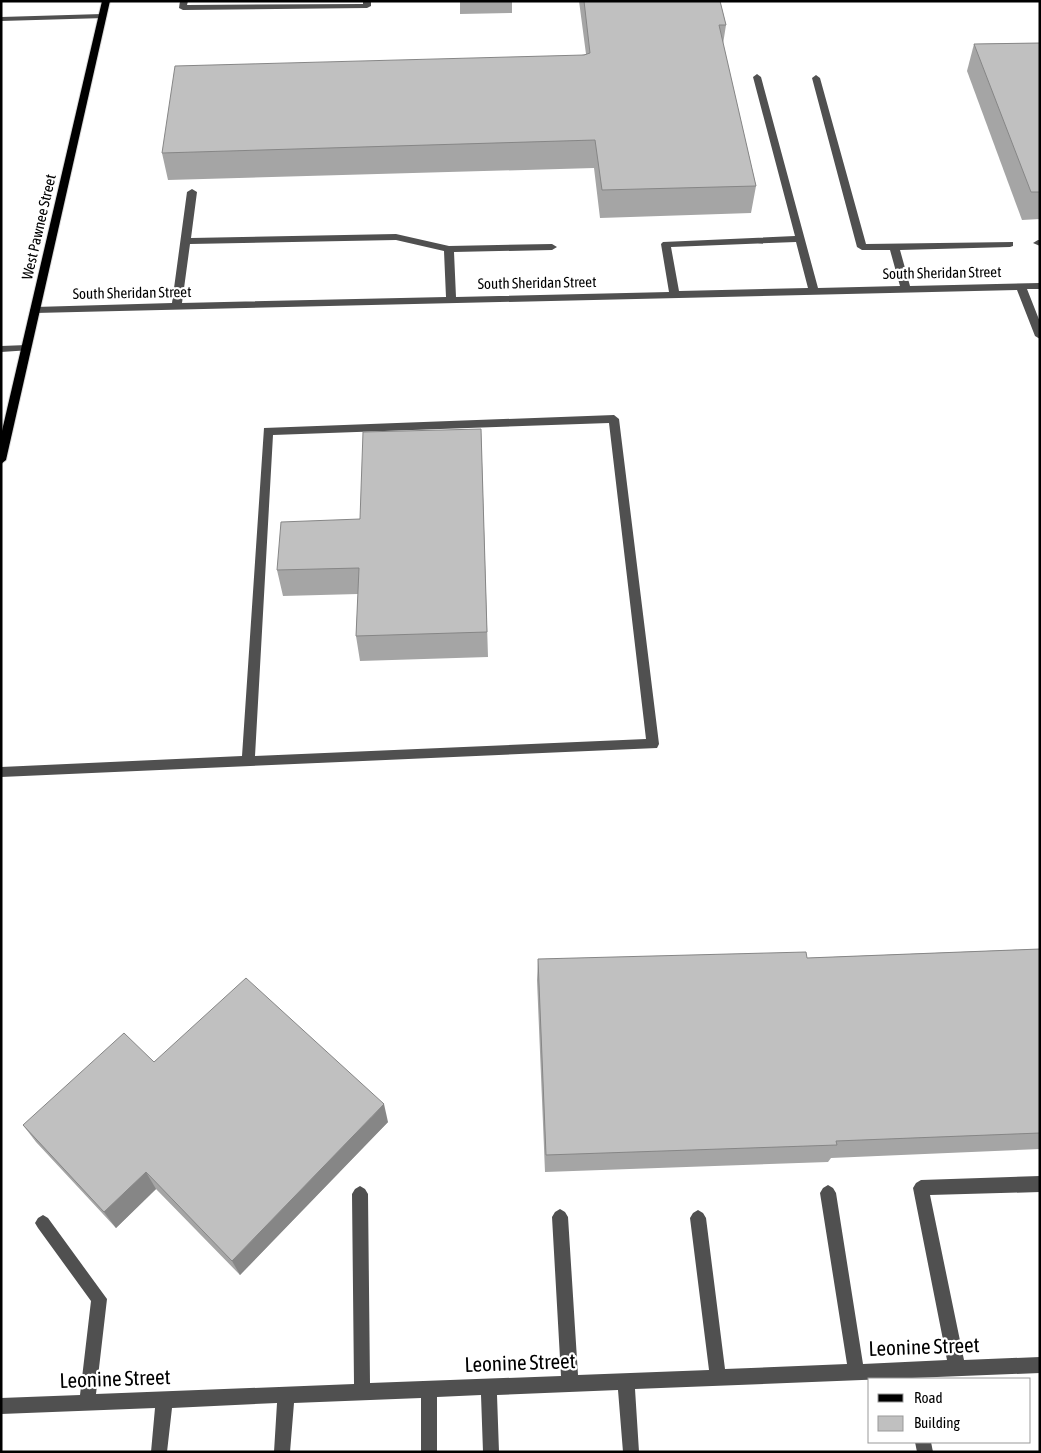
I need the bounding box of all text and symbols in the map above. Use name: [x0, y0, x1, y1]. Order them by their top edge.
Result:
street label: West Pawnee Street: [18, 173, 59, 281]
street label: South Sheridan Street: [882, 263, 1002, 282]
street label: South Sheridan Street: [477, 273, 597, 292]
street label: South Sheridan Street: [72, 283, 192, 302]
street label: Leonine Street: [868, 1332, 980, 1360]
street label: Leonine Street: [464, 1348, 576, 1376]
street label: Leonine Street: [59, 1364, 171, 1392]
legend: [868, 1378, 1031, 1443]
text: Road: [914, 1389, 943, 1406]
text: Building: [914, 1414, 960, 1431]

